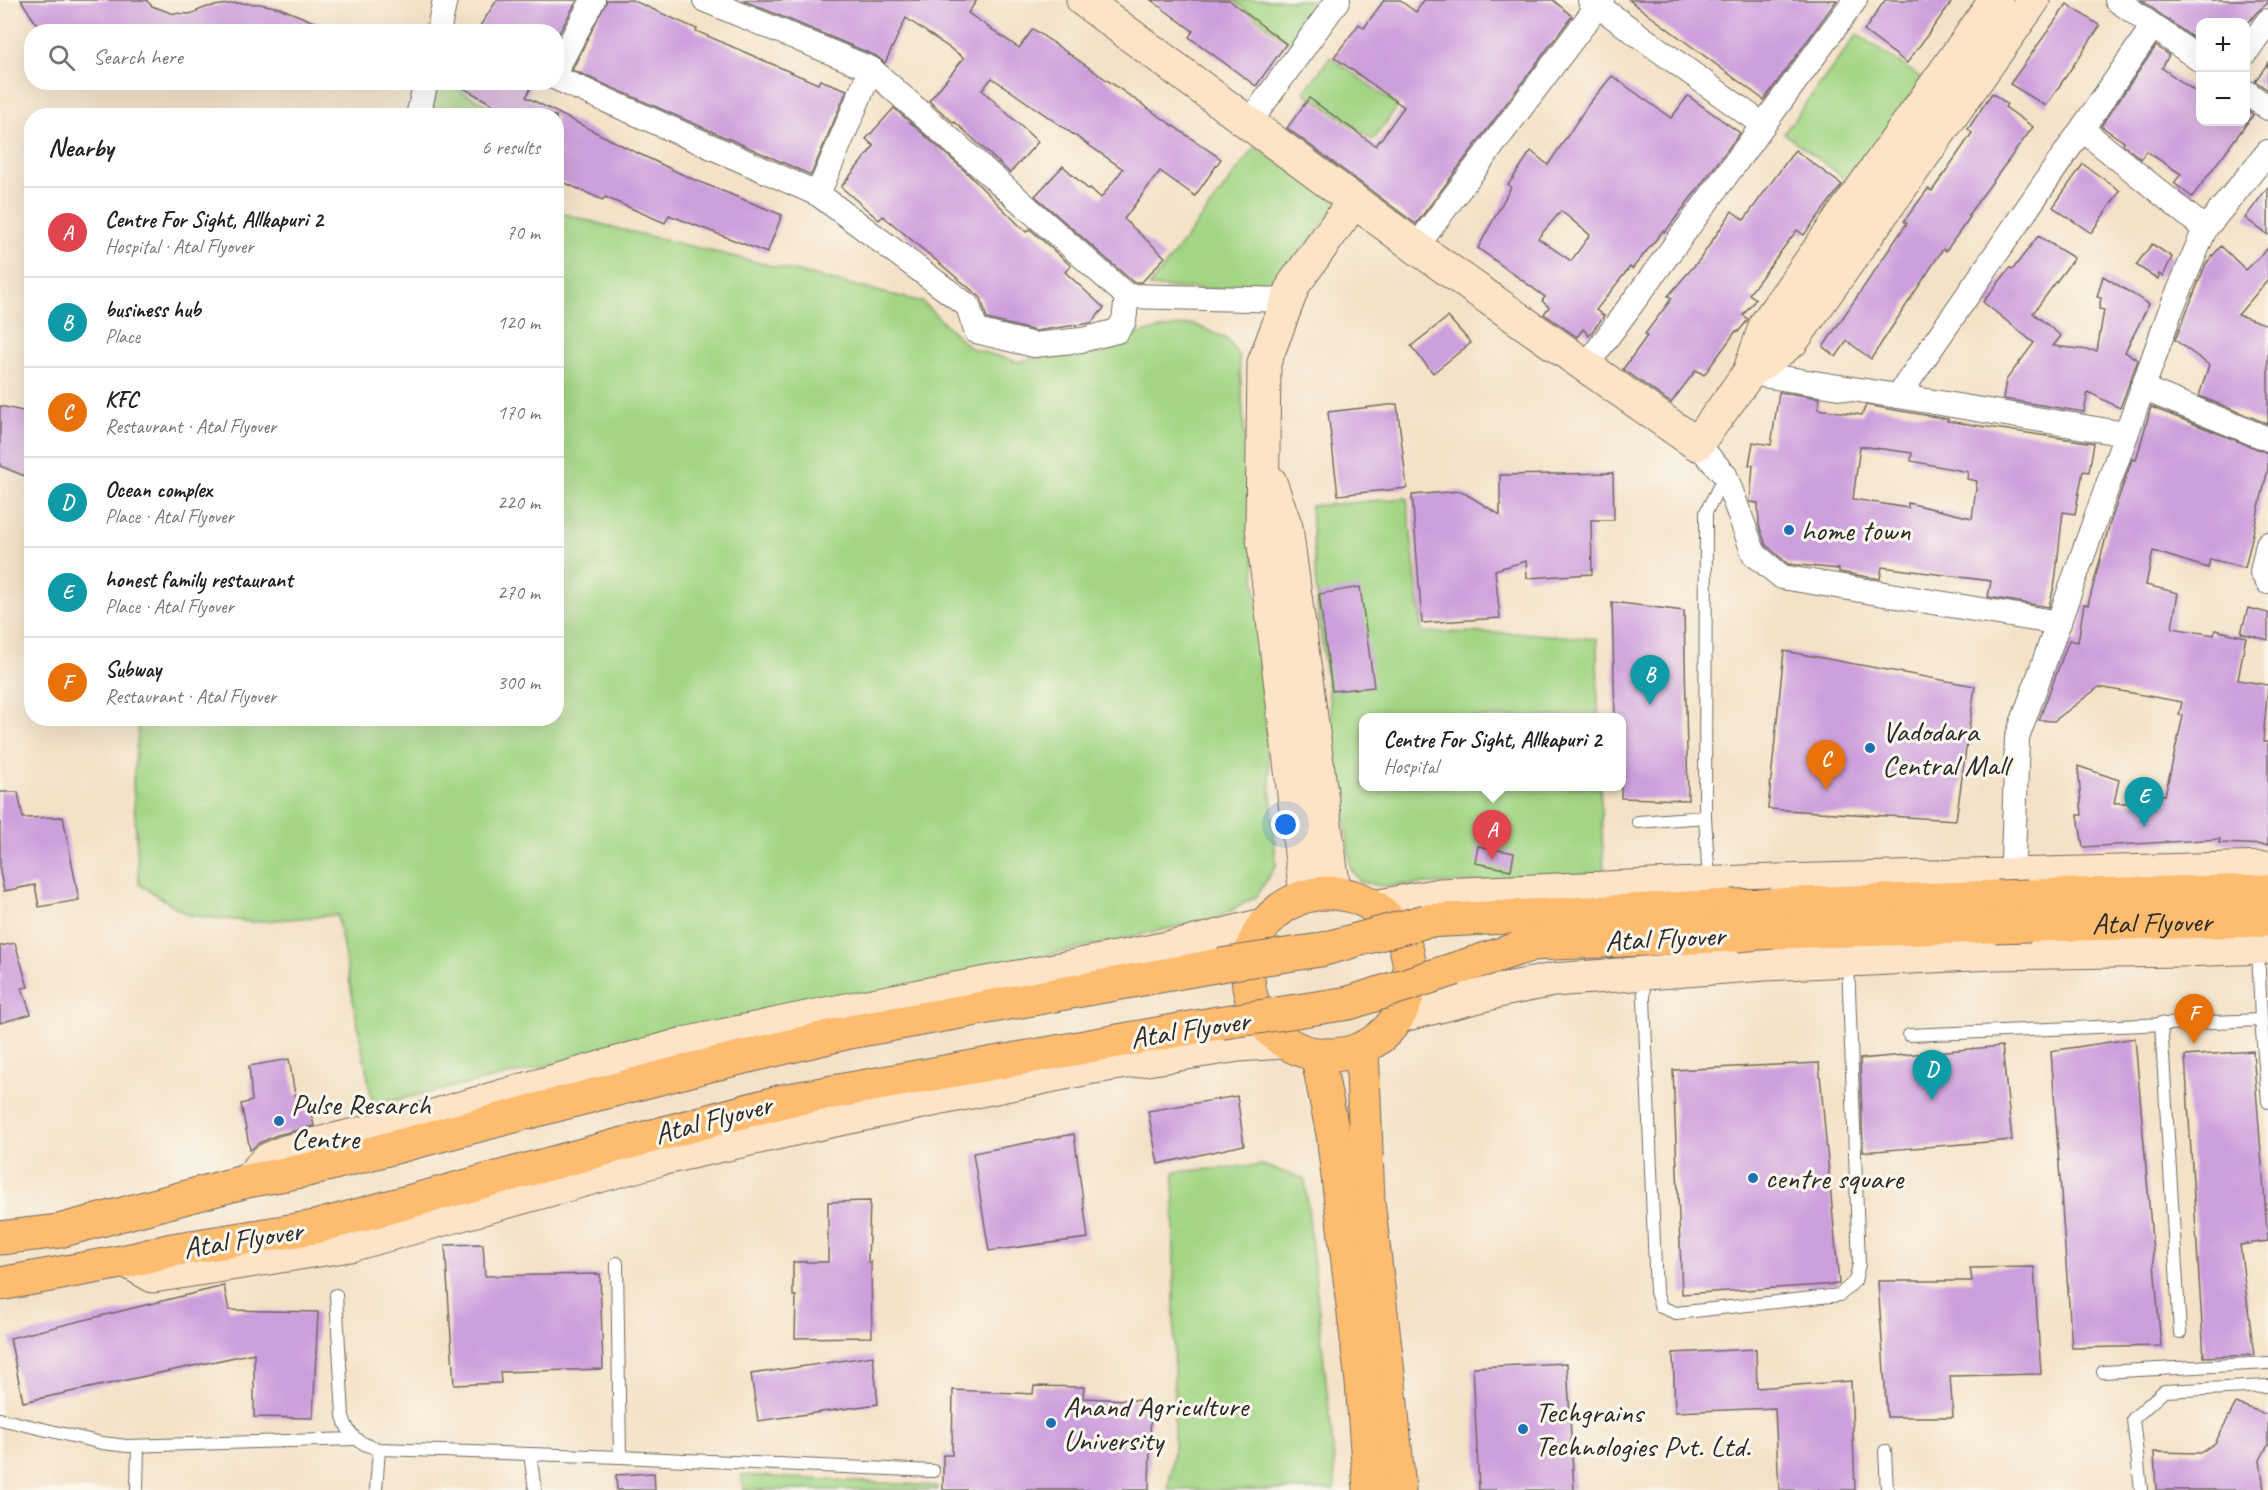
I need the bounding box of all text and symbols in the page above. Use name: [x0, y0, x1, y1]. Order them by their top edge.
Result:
map controls: [2196, 18, 2250, 126]
button: +: [2196, 18, 2250, 72]
search box: [24, 24, 564, 90]
icon: search: [45, 41, 78, 74]
text: Search here: [93, 43, 183, 71]
button: −: [2196, 72, 2250, 126]
text: Nearby: [48, 131, 113, 164]
text: 6 results: [481, 135, 540, 160]
text: Centre For Sight, Allkapuri 2: [105, 206, 323, 234]
text: A: [62, 220, 73, 245]
text: 70 m: [506, 220, 540, 245]
text: Hospital · Atal Flyover: [105, 234, 253, 259]
text: business hub: [105, 296, 201, 324]
text: B: [62, 310, 73, 335]
text: 120 m: [497, 310, 540, 335]
text: Place: [105, 324, 140, 349]
text: KFC: [105, 386, 138, 414]
text: C: [63, 400, 72, 425]
text: 170 m: [497, 400, 540, 425]
text: Restaurant · Atal Flyover: [105, 414, 276, 439]
text: Ocean complex: [105, 476, 212, 504]
text: D: [62, 490, 73, 515]
text: 220 m: [497, 490, 540, 515]
text: Place · Atal Flyover: [105, 504, 234, 529]
place label: home town: [1801, 511, 1911, 549]
marker: home town: [1782, 523, 1796, 537]
text: honest family restaurant: [105, 566, 292, 594]
text: E: [62, 580, 73, 605]
text: 270 m: [497, 580, 540, 605]
text: Place · Atal Flyover: [105, 594, 234, 619]
text: Subway: [105, 656, 161, 684]
pin: B: [1630, 656, 1670, 705]
text: F: [63, 670, 72, 695]
text: 300 m: [497, 670, 540, 695]
text: Restaurant · Atal Flyover: [105, 684, 276, 709]
place label: Vadodara Central Mall: [1882, 712, 2013, 784]
popup: [1359, 713, 1626, 791]
text: Centre For Sight, Allkapuri 2: [1384, 726, 1602, 754]
pin: C: [1806, 740, 1846, 790]
marker: Vadodara Central Mall: [1863, 741, 1877, 755]
text: Hospital: [1384, 754, 1438, 779]
pin: E: [2124, 778, 2164, 827]
your location: [1271, 810, 1300, 839]
pin: A: [1472, 810, 1512, 860]
street label: Atal Flyover: [2091, 902, 2215, 943]
street label: Atal Flyover: [1604, 916, 1728, 960]
pin: F: [2174, 994, 2214, 1044]
street label: Atal Flyover: [1128, 1000, 1255, 1057]
pin: D: [1912, 1050, 1952, 1100]
street label: Atal Flyover: [650, 1084, 778, 1153]
place label: Pulse Resarch Centre: [291, 1085, 431, 1157]
marker: Pulse Resarch Centre: [272, 1114, 286, 1128]
place label: centre square: [1765, 1159, 1905, 1197]
marker: centre square: [1746, 1171, 1760, 1185]
street label: Atal Flyover: [181, 1210, 308, 1267]
place label: Anand Agriculture University: [1063, 1387, 1250, 1459]
place label: Techgrains Technologies Pvt. Ltd.: [1535, 1393, 1751, 1465]
marker: Anand Agriculture University: [1044, 1416, 1058, 1430]
marker: Techgrains Technologies Pvt. Ltd.: [1516, 1422, 1530, 1436]

